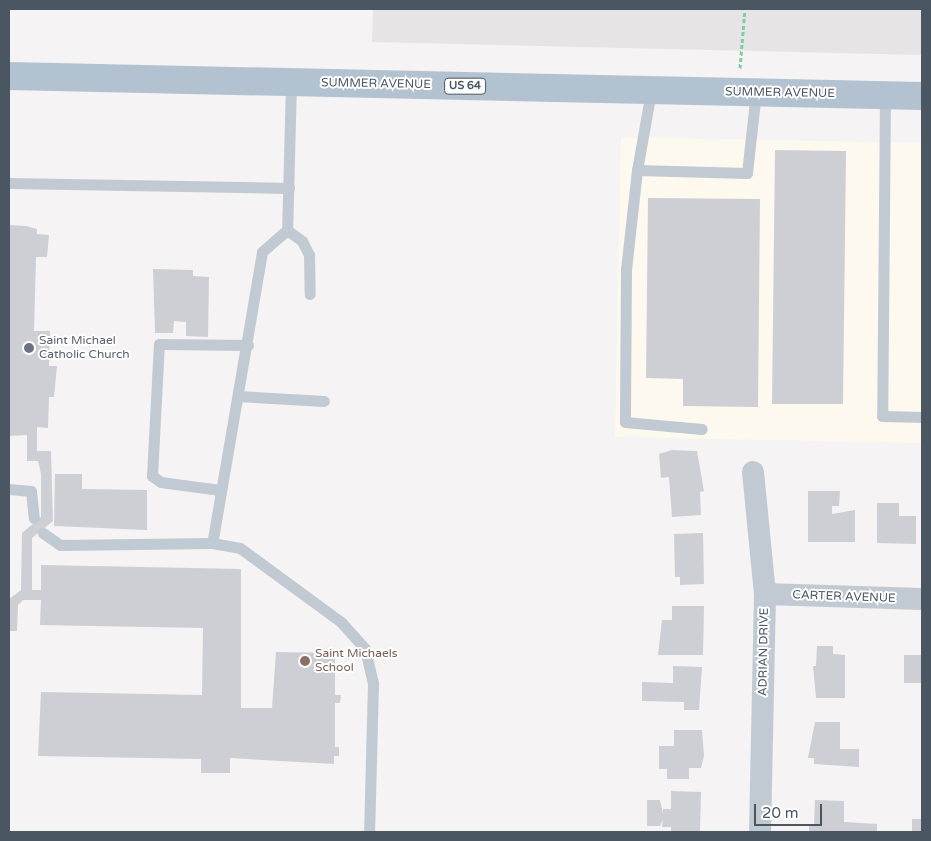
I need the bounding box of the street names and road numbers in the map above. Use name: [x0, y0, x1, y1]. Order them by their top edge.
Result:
street label: SUMMER AVENUE: [321, 76, 431, 92]
road number: US 64: [444, 78, 486, 94]
street label: SUMMER AVENUE: [725, 85, 835, 101]
street label: CARTER AVENUE: [792, 588, 896, 606]
street label: ADRIAN DRIVE: [756, 608, 772, 696]

